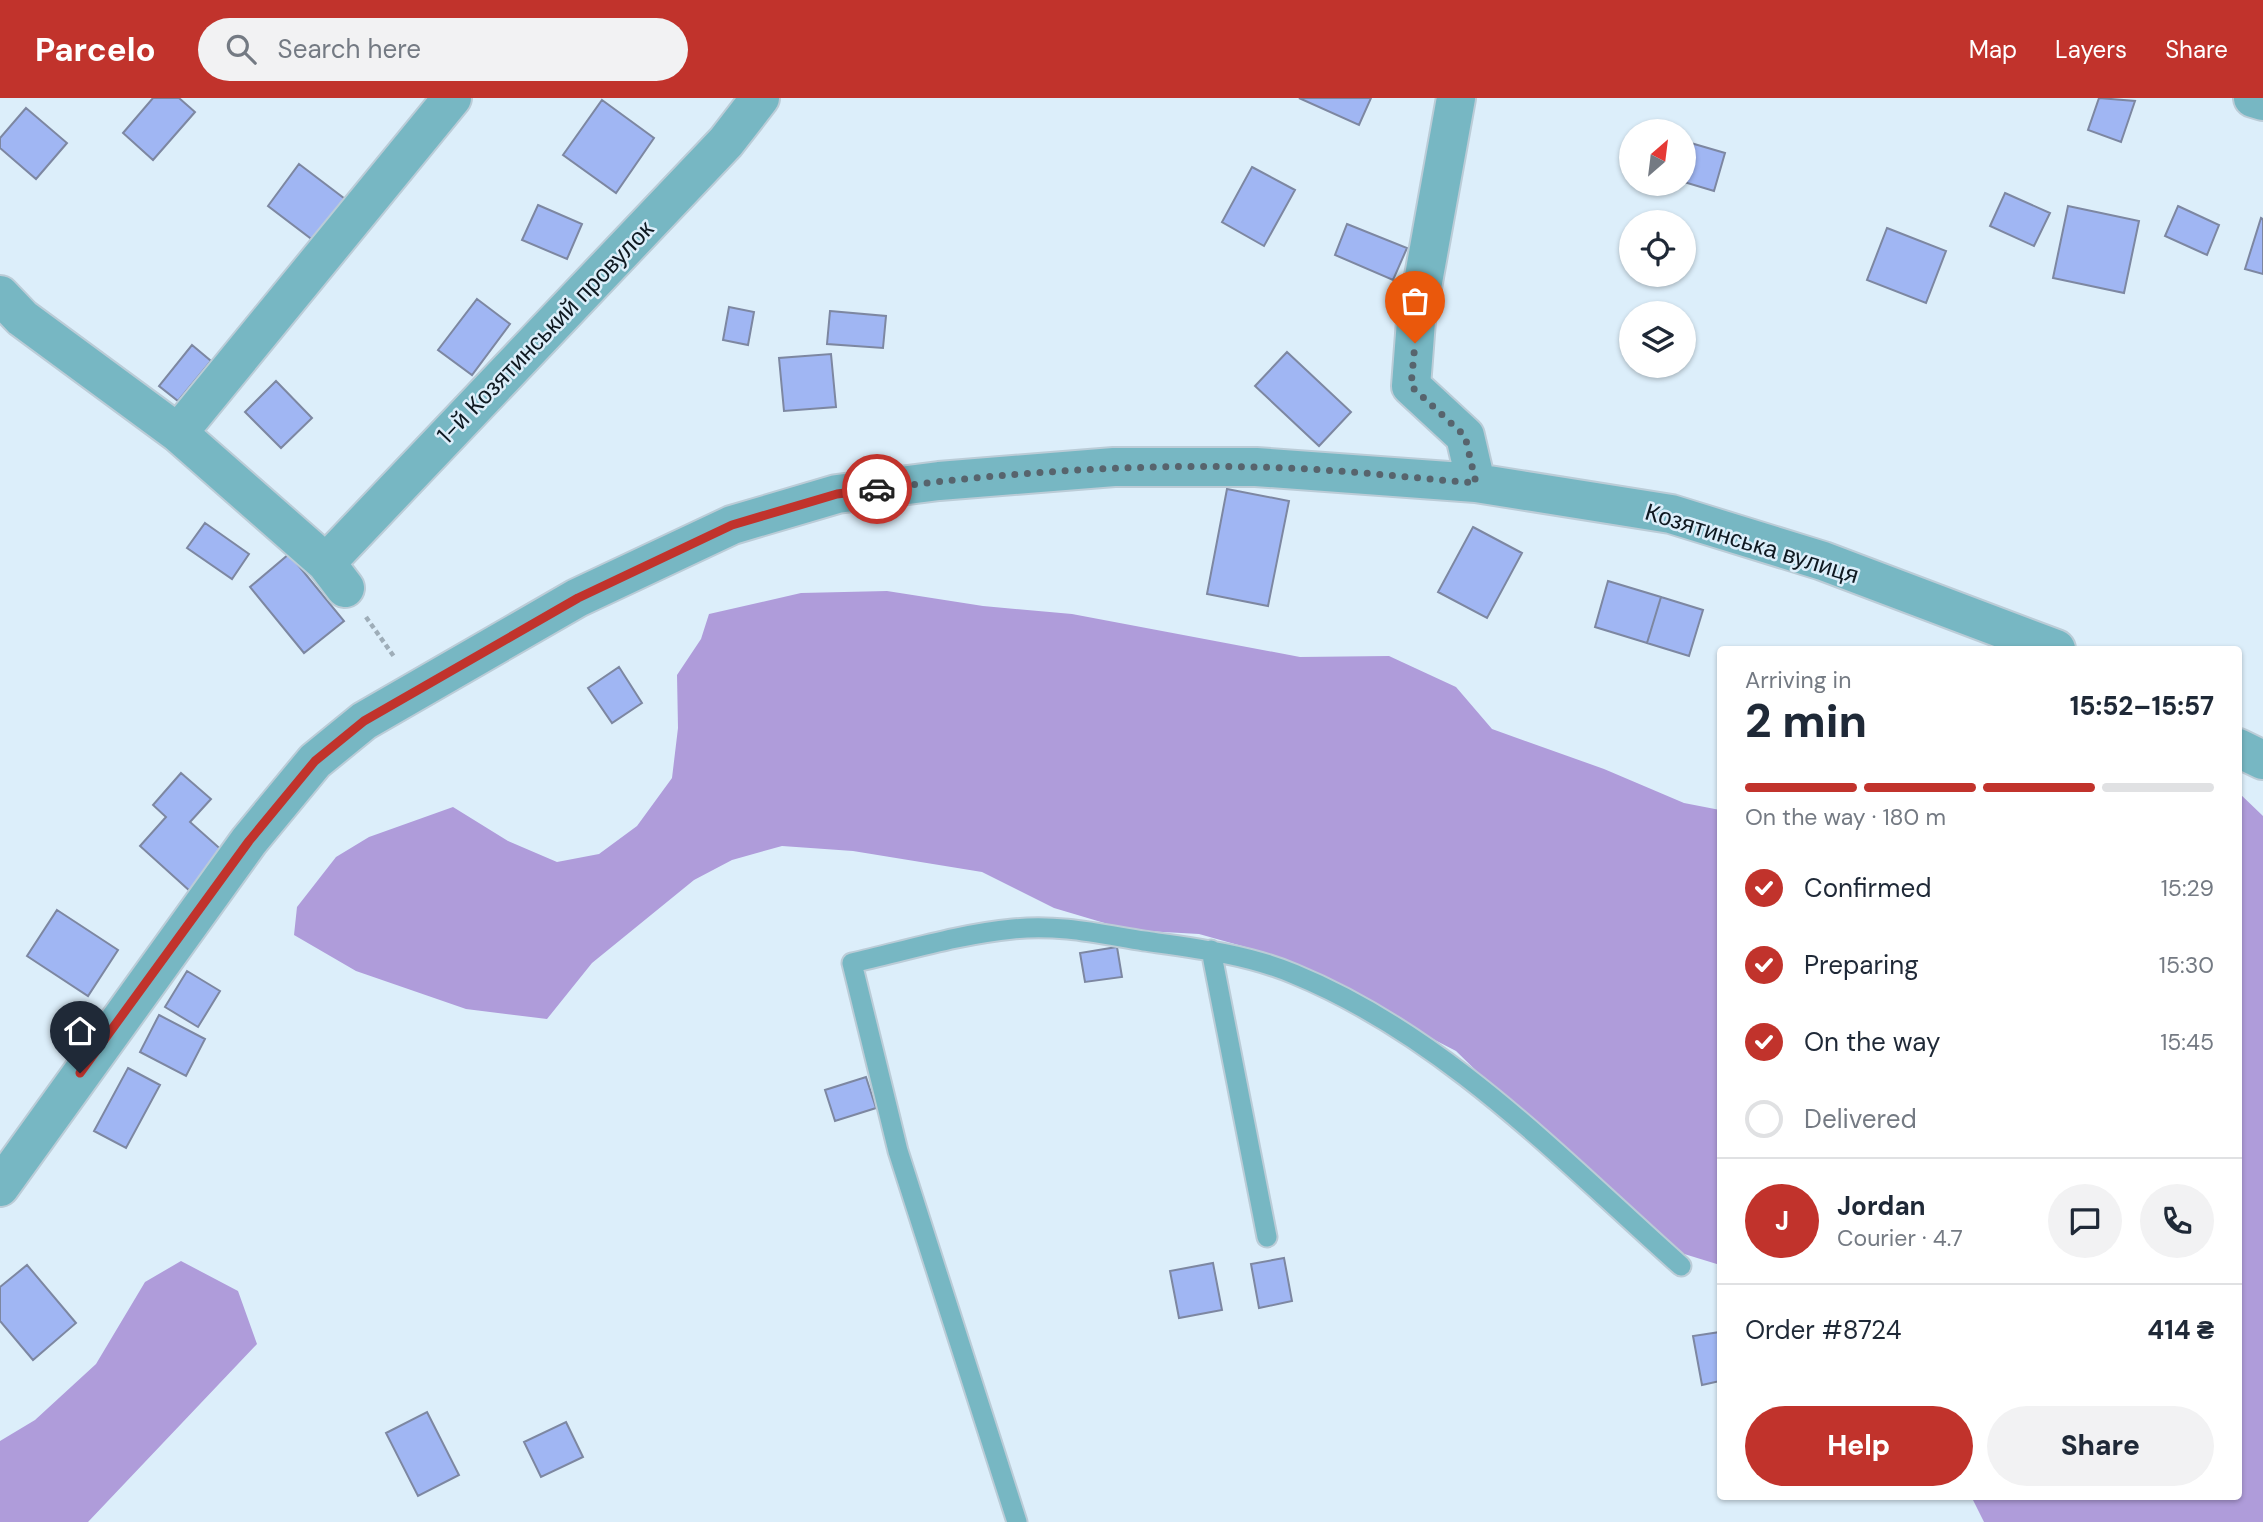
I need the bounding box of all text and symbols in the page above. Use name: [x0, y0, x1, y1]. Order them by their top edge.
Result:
search box: [198, 18, 688, 81]
text: Parcelo: [35, 28, 156, 71]
icon: search: [222, 30, 260, 68]
text: Search here: [278, 32, 421, 66]
text: Map: [1969, 34, 2017, 65]
text: Layers: [2055, 34, 2127, 65]
text: Share: [2165, 34, 2228, 65]
north arrow: [1619, 119, 1696, 196]
map controls: [1619, 119, 1696, 378]
button: locate: [1619, 210, 1696, 287]
street label: 1-й Козятинський провулок: [430, 213, 660, 450]
pin: [1385, 271, 1445, 343]
icon: bag: [1396, 282, 1434, 320]
button: layers: [1619, 301, 1696, 378]
courier: [842, 454, 912, 524]
icon: car: [858, 470, 896, 508]
street label: Козятинська вулиця: [1641, 496, 1863, 590]
text: Arriving in: [1745, 665, 1851, 695]
text: 15:52–15:57: [2070, 689, 2214, 723]
text: 2 min: [1745, 691, 1867, 751]
text: On the way · 180 m: [1745, 802, 1946, 832]
icon: check: [1745, 869, 1783, 907]
text: Confirmed: [1804, 871, 1931, 905]
text: 15:29: [2161, 873, 2214, 903]
icon: check: [1745, 946, 1783, 984]
text: Preparing: [1804, 948, 1919, 982]
text: 15:30: [2159, 950, 2214, 980]
pin: [50, 1001, 110, 1073]
icon: home: [61, 1012, 99, 1050]
icon: check: [1745, 1023, 1783, 1061]
text: On the way: [1804, 1025, 1940, 1059]
text: 15:45: [2160, 1027, 2214, 1057]
text: Delivered: [1804, 1102, 1917, 1136]
button: chat: [2048, 1184, 2122, 1258]
button: phone: [2140, 1184, 2214, 1258]
text: Jordan: [1837, 1189, 1926, 1223]
text: J: [1775, 1204, 1789, 1238]
text: Courier · 4.7: [1837, 1223, 1963, 1253]
text: Order #8724: [1745, 1313, 1901, 1347]
text: 414 ₴: [2147, 1313, 2214, 1347]
button: Help: [1745, 1406, 1973, 1486]
button: Share: [1987, 1406, 2214, 1486]

